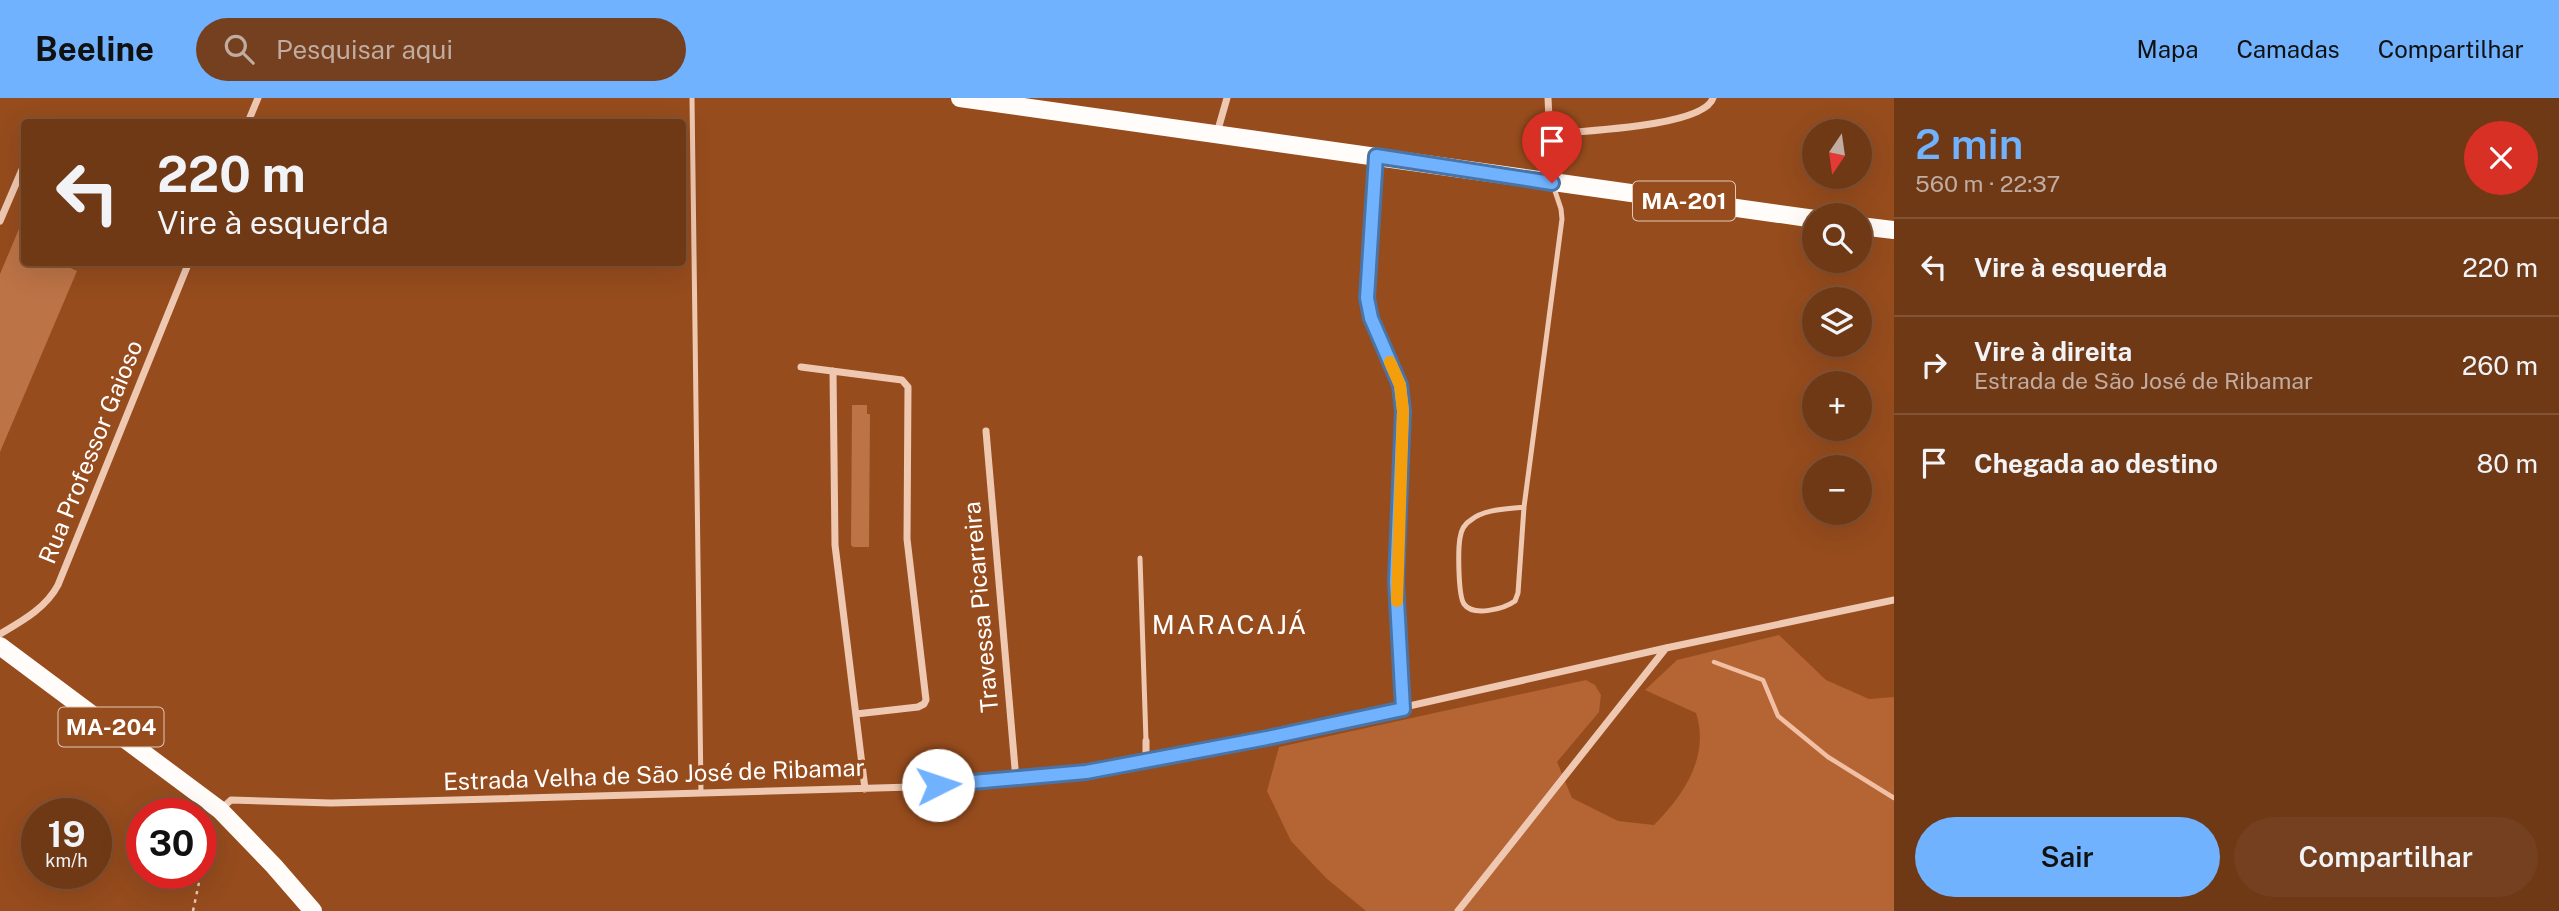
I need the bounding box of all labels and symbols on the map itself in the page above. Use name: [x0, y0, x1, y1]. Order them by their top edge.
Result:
pin: [1522, 111, 1582, 183]
north arrow: [1802, 119, 1872, 189]
road number: MA-201: [1633, 181, 1735, 220]
street label: Rua Professor Gaioso: [32, 336, 148, 567]
street label: Travessa Picarreira: [957, 500, 1003, 714]
district label: MARACAJÁ: [1152, 609, 1308, 640]
road number: MA-204: [58, 708, 164, 747]
position arrow: [901, 748, 975, 822]
street label: Estrada Velha de São José de Ribamar: [443, 753, 865, 795]
speed limit sign: 30: [126, 798, 217, 889]

